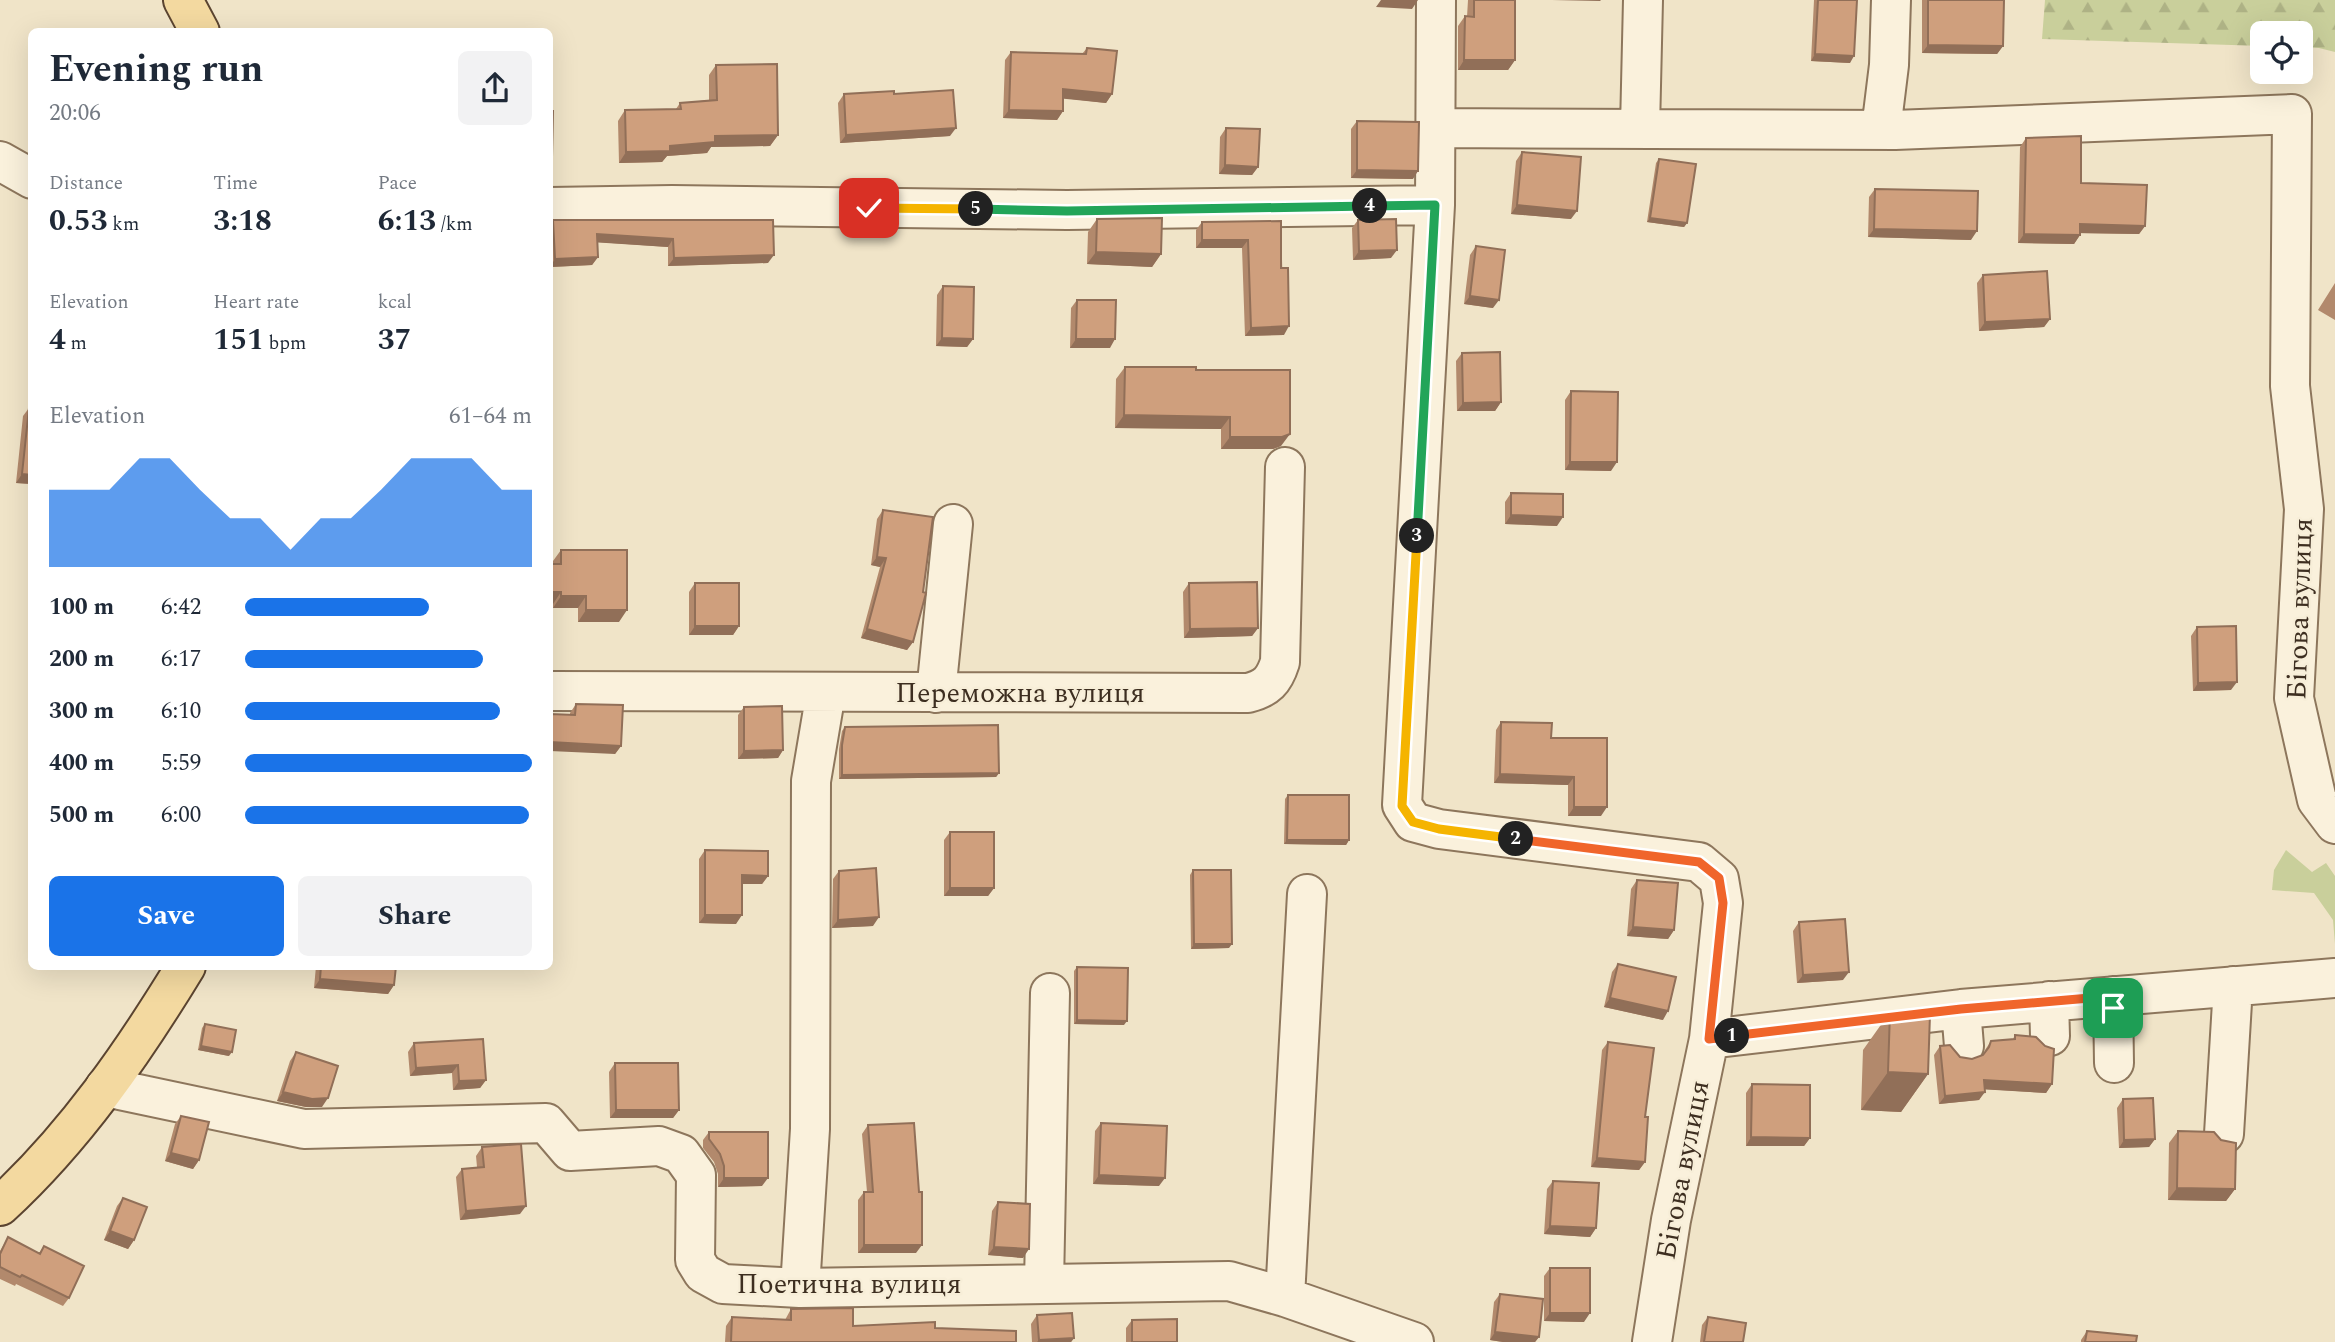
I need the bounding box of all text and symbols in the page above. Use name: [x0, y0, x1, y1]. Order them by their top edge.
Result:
map controls: [2250, 21, 2313, 84]
button: locate: [2250, 21, 2313, 84]
text: Evening run: [49, 41, 263, 99]
button: share: [458, 51, 532, 125]
text: 20:06: [49, 96, 101, 131]
text: Distance: [49, 169, 123, 198]
text: Time: [213, 169, 258, 198]
text: Pace: [378, 169, 417, 198]
pin: [839, 178, 899, 238]
pin: 4: [1352, 188, 1388, 224]
icon: check: [850, 189, 888, 227]
text: 4: [1364, 191, 1375, 220]
pin: 5: [958, 192, 993, 227]
text: 5: [970, 194, 981, 223]
text: 0.53: [49, 198, 108, 244]
text: 3:18: [213, 198, 272, 244]
text: 6:13: [378, 198, 436, 244]
text: km: [108, 210, 139, 239]
text: /km: [436, 210, 473, 239]
text: Elevation: [49, 288, 129, 317]
text: Heart rate: [213, 288, 299, 317]
text: kcal: [378, 288, 412, 317]
text: 4: [49, 317, 66, 363]
text: 151: [213, 317, 264, 363]
text: 37: [378, 317, 411, 363]
text: m: [66, 329, 87, 358]
text: bpm: [264, 329, 306, 358]
text: Elevation: [49, 399, 145, 434]
text: 61–64 m: [449, 399, 532, 434]
street label: Бігова вулиця: [2275, 517, 2325, 701]
pin: 3: [1400, 518, 1434, 554]
text: 3: [1411, 521, 1422, 550]
text: 100 m: [49, 590, 114, 625]
text: 6:42: [161, 590, 201, 625]
text: 200 m: [49, 642, 114, 677]
text: 6:17: [161, 642, 201, 677]
street label: Переможна вулиця: [895, 672, 1145, 715]
text: 300 m: [49, 694, 114, 729]
text: 6:10: [161, 694, 201, 729]
text: 400 m: [49, 746, 114, 781]
text: 5:59: [161, 746, 201, 781]
text: 500 m: [49, 798, 114, 833]
text: 6:00: [161, 798, 201, 833]
pin: 2: [1498, 822, 1534, 856]
text: 2: [1510, 824, 1521, 853]
button: Save: [49, 876, 284, 956]
button: Share: [298, 876, 532, 956]
pin: [2083, 978, 2143, 1038]
icon: arrive: [2094, 989, 2132, 1027]
pin: 1: [1714, 1018, 1750, 1054]
text: 1: [1726, 1021, 1737, 1050]
street label: Бігова вулиця: [1645, 1077, 1721, 1263]
street label: Поетична вулиця: [737, 1263, 961, 1306]

